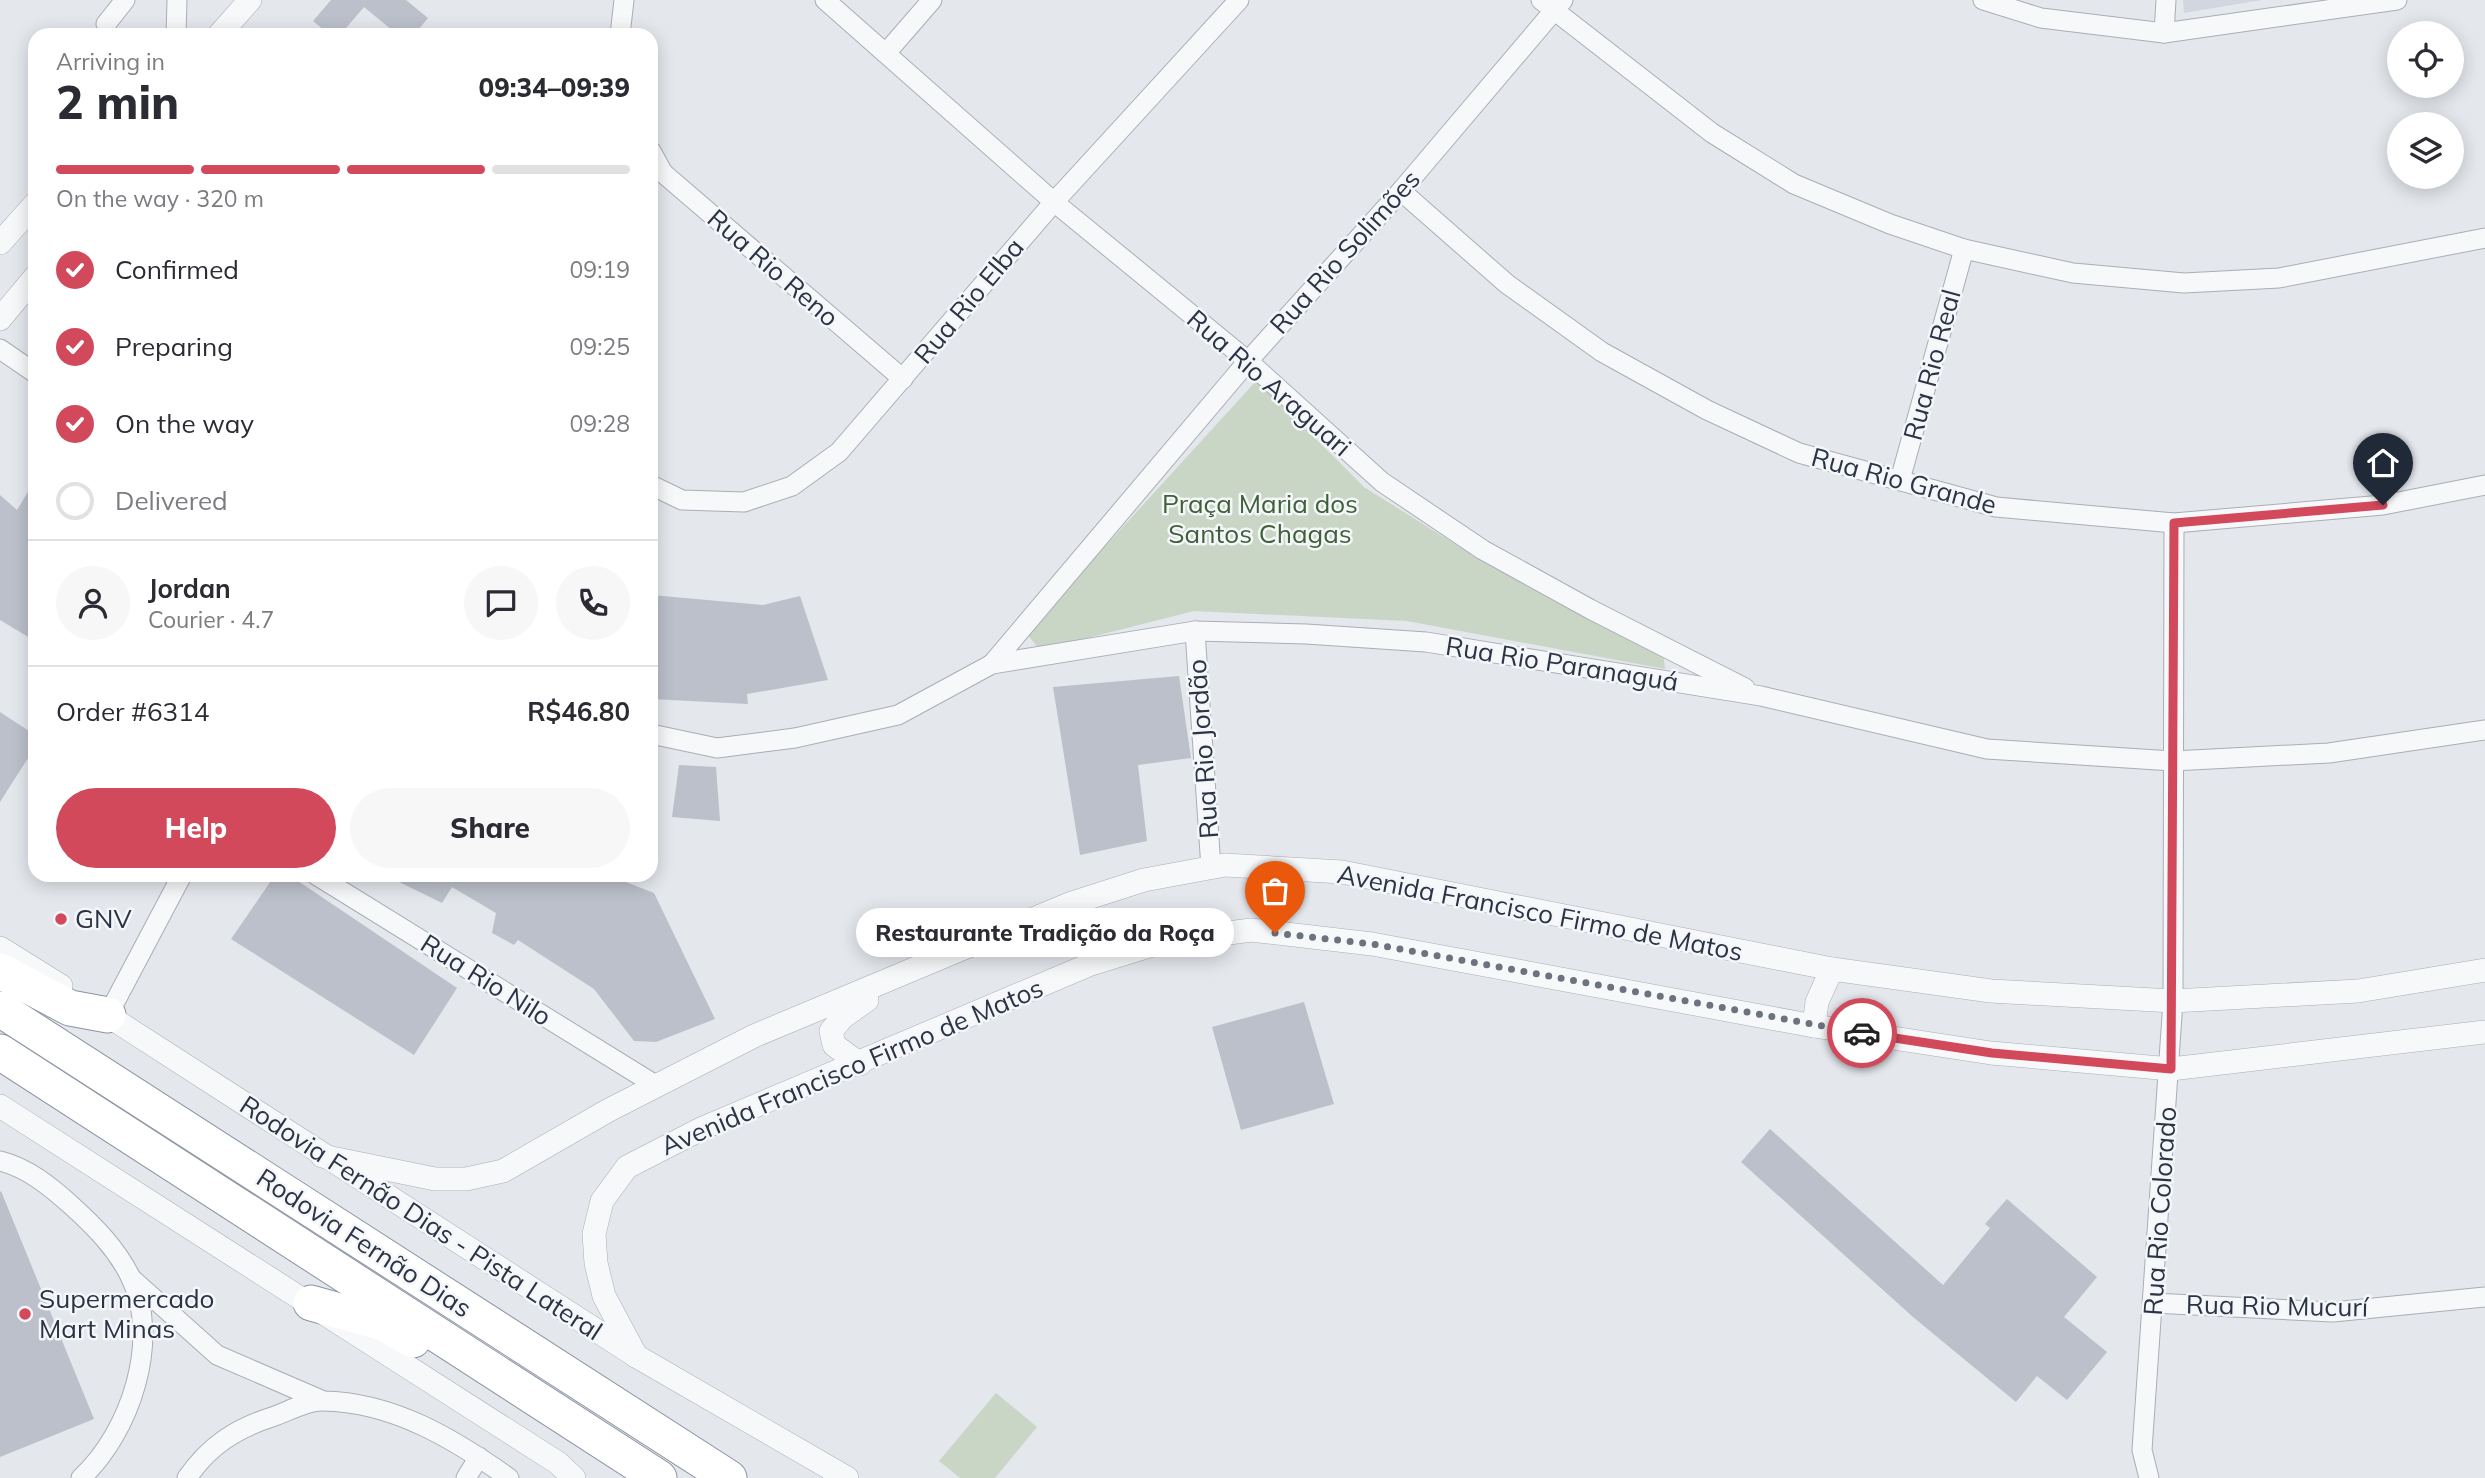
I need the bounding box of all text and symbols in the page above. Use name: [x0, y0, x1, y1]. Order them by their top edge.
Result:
map controls: [2387, 21, 2464, 189]
button: locate: [2387, 21, 2464, 98]
text: Arriving in: [56, 47, 165, 76]
text: 09:34–09:39: [479, 71, 630, 104]
text: 2 min: [56, 73, 179, 131]
button: layers: [2387, 112, 2464, 189]
street label: Rua Rio Solimões: [1262, 163, 1427, 340]
text: On the way · 320 m: [56, 184, 264, 213]
street label: Rua Rio Reno: [701, 202, 846, 334]
street label: Rua Rio Elba: [907, 231, 1031, 370]
icon: check: [56, 251, 94, 289]
text: Confirmed: [115, 253, 239, 286]
text: 09:19: [570, 255, 630, 284]
street label: Rua Rio Real: [1896, 286, 1967, 444]
street label: Rua Rio Araguari: [1180, 302, 1358, 463]
icon: check: [56, 328, 94, 366]
text: Preparing: [115, 330, 233, 363]
text: 09:25: [570, 332, 630, 361]
icon: check: [56, 405, 94, 443]
text: On the way: [115, 407, 254, 440]
text: 09:28: [570, 409, 630, 438]
pin: [2353, 433, 2413, 505]
street label: Rua Rio Grande: [1808, 440, 2000, 521]
icon: home: [2364, 444, 2402, 482]
text: Delivered: [115, 484, 228, 517]
park label: Praça Maria dos Santos Chagas: [1162, 487, 1358, 550]
button: person: [56, 566, 130, 640]
button: chat: [464, 566, 538, 640]
button: phone: [556, 566, 630, 640]
text: Jordan: [148, 572, 231, 605]
text: Courier · 4.7: [148, 605, 274, 634]
street label: Rua Rio Paranaguá: [1443, 629, 1681, 698]
street label: Rua Rio Jordão: [1180, 658, 1225, 840]
text: Order #6314: [56, 695, 209, 728]
text: R$46.80: [527, 695, 630, 728]
button: Help: [56, 788, 336, 868]
button: Share: [350, 788, 630, 868]
street label: Avenida Francisco Firmo de Matos: [1335, 857, 1746, 968]
pin: [1245, 861, 1305, 933]
icon: bag: [1256, 872, 1294, 910]
place label: GNV: [75, 902, 132, 935]
callout: Restaurante Tradição da Roça: [855, 908, 1233, 958]
marker: GNV: [53, 911, 69, 927]
text: Restaurante Tradição da Roça: [875, 918, 1215, 947]
street label: Rua Rio Nilo: [415, 926, 558, 1033]
street label: Avenida Francisco Firmo de Matos: [656, 971, 1048, 1162]
courier: [1827, 998, 1897, 1068]
icon: car: [1843, 1014, 1881, 1052]
street label: Rodovia Fernão Dias - Pista Lateral: [234, 1089, 608, 1347]
street label: Rua Rio Colorado: [2136, 1105, 2183, 1317]
street label: Rodovia Fernão Dias: [251, 1162, 477, 1324]
place label: Supermercado Mart Minas: [39, 1282, 214, 1345]
street label: Rua Rio Mucurí: [2186, 1287, 2370, 1324]
marker: Supermercado Mart Minas: [17, 1306, 33, 1322]

